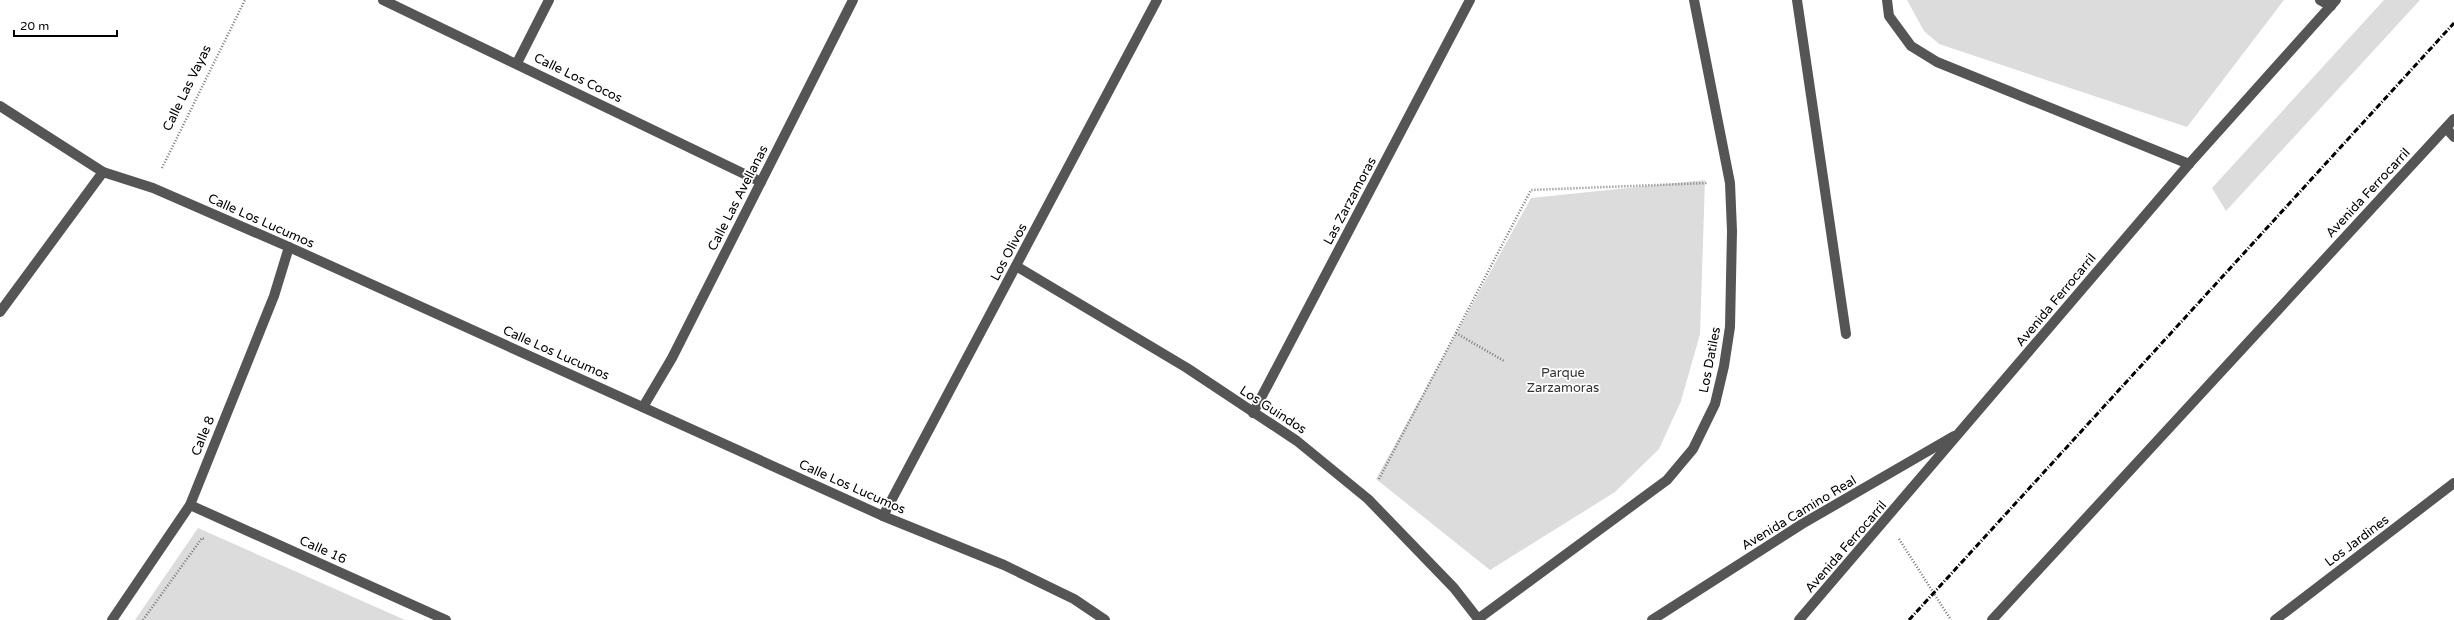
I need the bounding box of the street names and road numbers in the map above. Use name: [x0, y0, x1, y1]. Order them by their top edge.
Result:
street label: Calle Las Vayas: [159, 42, 215, 134]
street label: Calle Los Cocos: [531, 50, 625, 106]
street label: Calle Las Avellanas: [704, 142, 772, 254]
street label: Avenida Ferrocarril: [2322, 145, 2414, 241]
street label: Las Zarzamoras: [1320, 154, 1380, 248]
street label: Calle Los Lucumos: [205, 190, 317, 252]
street label: Los Olivos: [987, 220, 1031, 284]
street label: Avenida Ferrocarril: [2012, 250, 2100, 350]
street label: Calle Los Lucumos: [500, 322, 612, 384]
street label: Los Datiles: [1696, 326, 1724, 394]
street label: Los Guindos: [1237, 383, 1309, 437]
street label: Calle 8: [188, 414, 218, 458]
street label: Calle Los Lucumos: [796, 456, 908, 518]
street label: Avenida Camino Real: [1739, 472, 1859, 554]
street label: Avenida Ferrocarril: [1802, 498, 1890, 596]
street label: Los Jardines: [2322, 512, 2392, 570]
street label: Calle 16: [297, 533, 349, 567]

